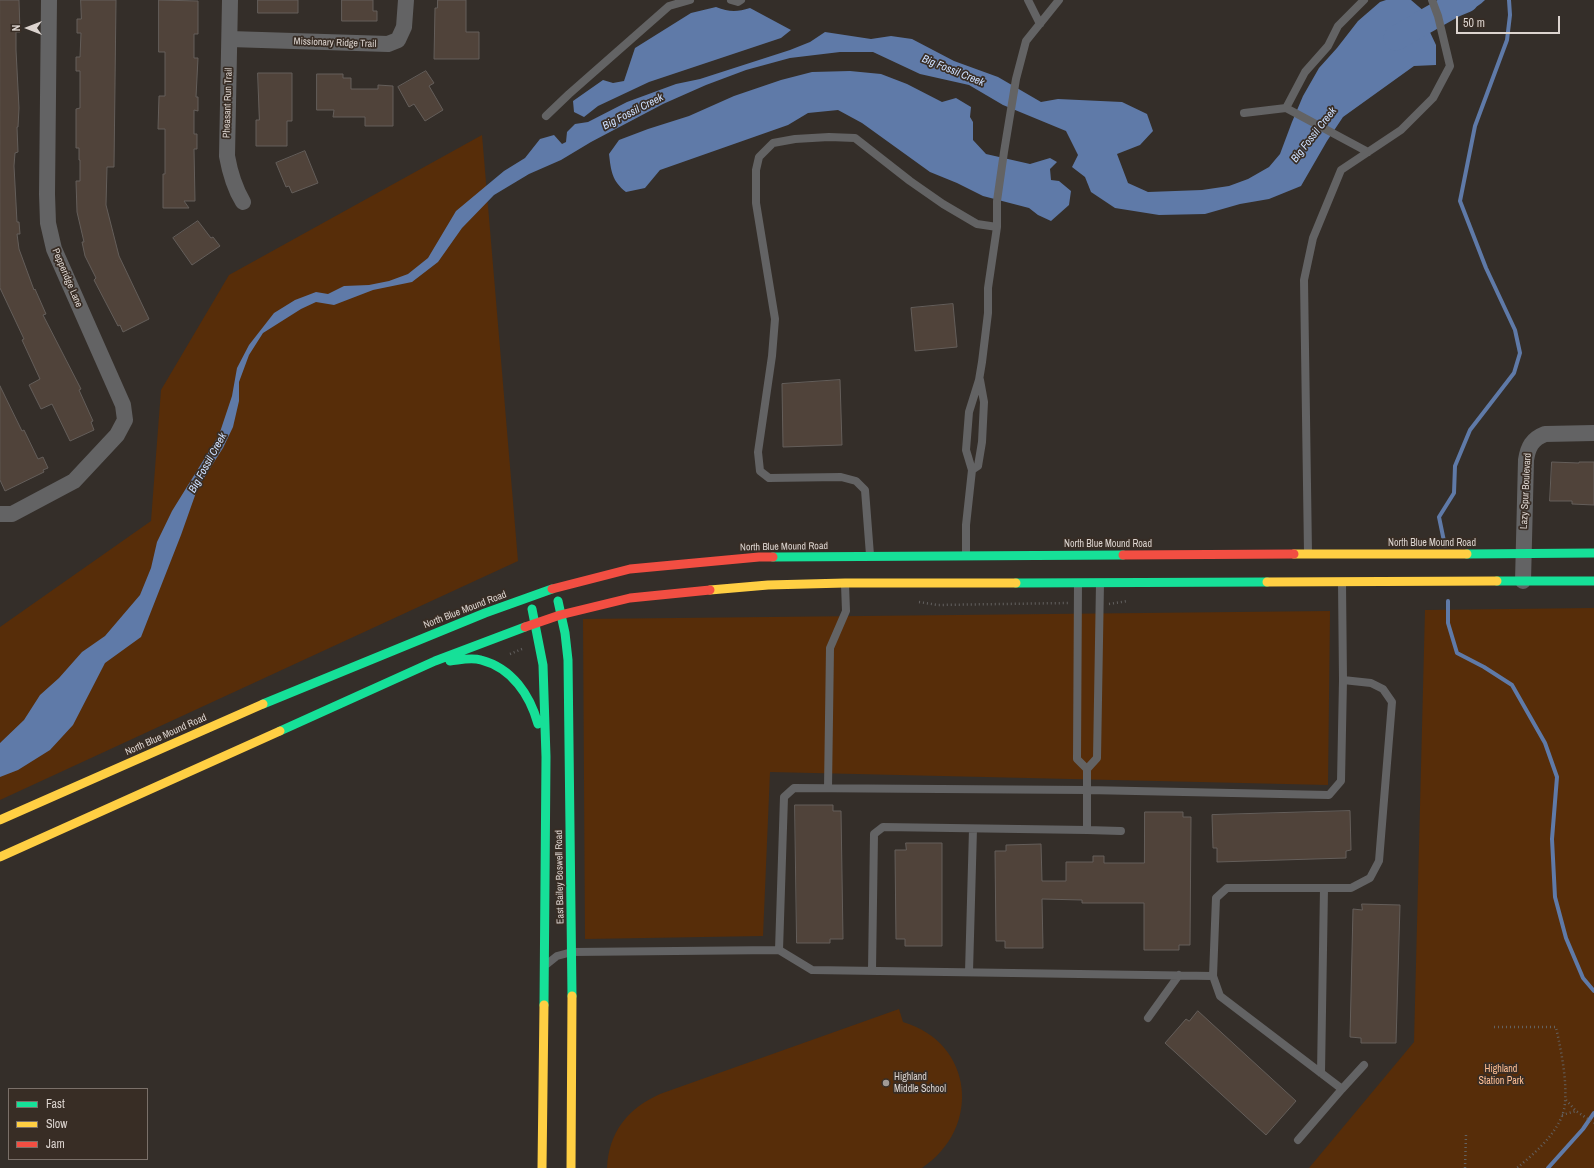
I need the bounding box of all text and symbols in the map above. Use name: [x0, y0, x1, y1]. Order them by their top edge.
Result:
north arrow: [8, 8, 48, 48]
scale bar: [1458, 8, 1562, 34]
text: 50 m: [1463, 15, 1485, 31]
text: N: [9, 25, 23, 31]
street label: Missionary Ridge Trail: [293, 36, 377, 50]
water label: Big Fossil Creek: [920, 52, 986, 90]
street label: Pheasant Run Trail: [221, 68, 235, 138]
water label: Big Fossil Creek: [600, 91, 666, 133]
water label: Big Fossil Creek: [1288, 105, 1340, 165]
street label: Pepperidge Lane: [49, 247, 85, 309]
water label: Big Fossil Creek: [186, 431, 230, 495]
street label: Lazy Spur Boulevard: [1518, 453, 1534, 529]
street label: North Blue Mound Road: [1388, 537, 1476, 549]
street label: North Blue Mound Road: [1064, 538, 1152, 550]
street label: North Blue Mound Road: [740, 540, 828, 554]
street label: North Blue Mound Road: [422, 589, 508, 631]
street label: North Blue Mound Road: [123, 712, 209, 758]
street label: East Bailey Boswell Road: [553, 830, 567, 924]
park label: Highland Station Park: [1478, 1063, 1524, 1086]
place label: Highland Middle School: [894, 1071, 946, 1094]
marker: Highland Middle School: [881, 1078, 891, 1088]
legend: [8, 1088, 148, 1160]
text: Fast: [46, 1096, 65, 1112]
text: Slow: [46, 1116, 67, 1132]
text: Jam: [46, 1136, 65, 1152]

